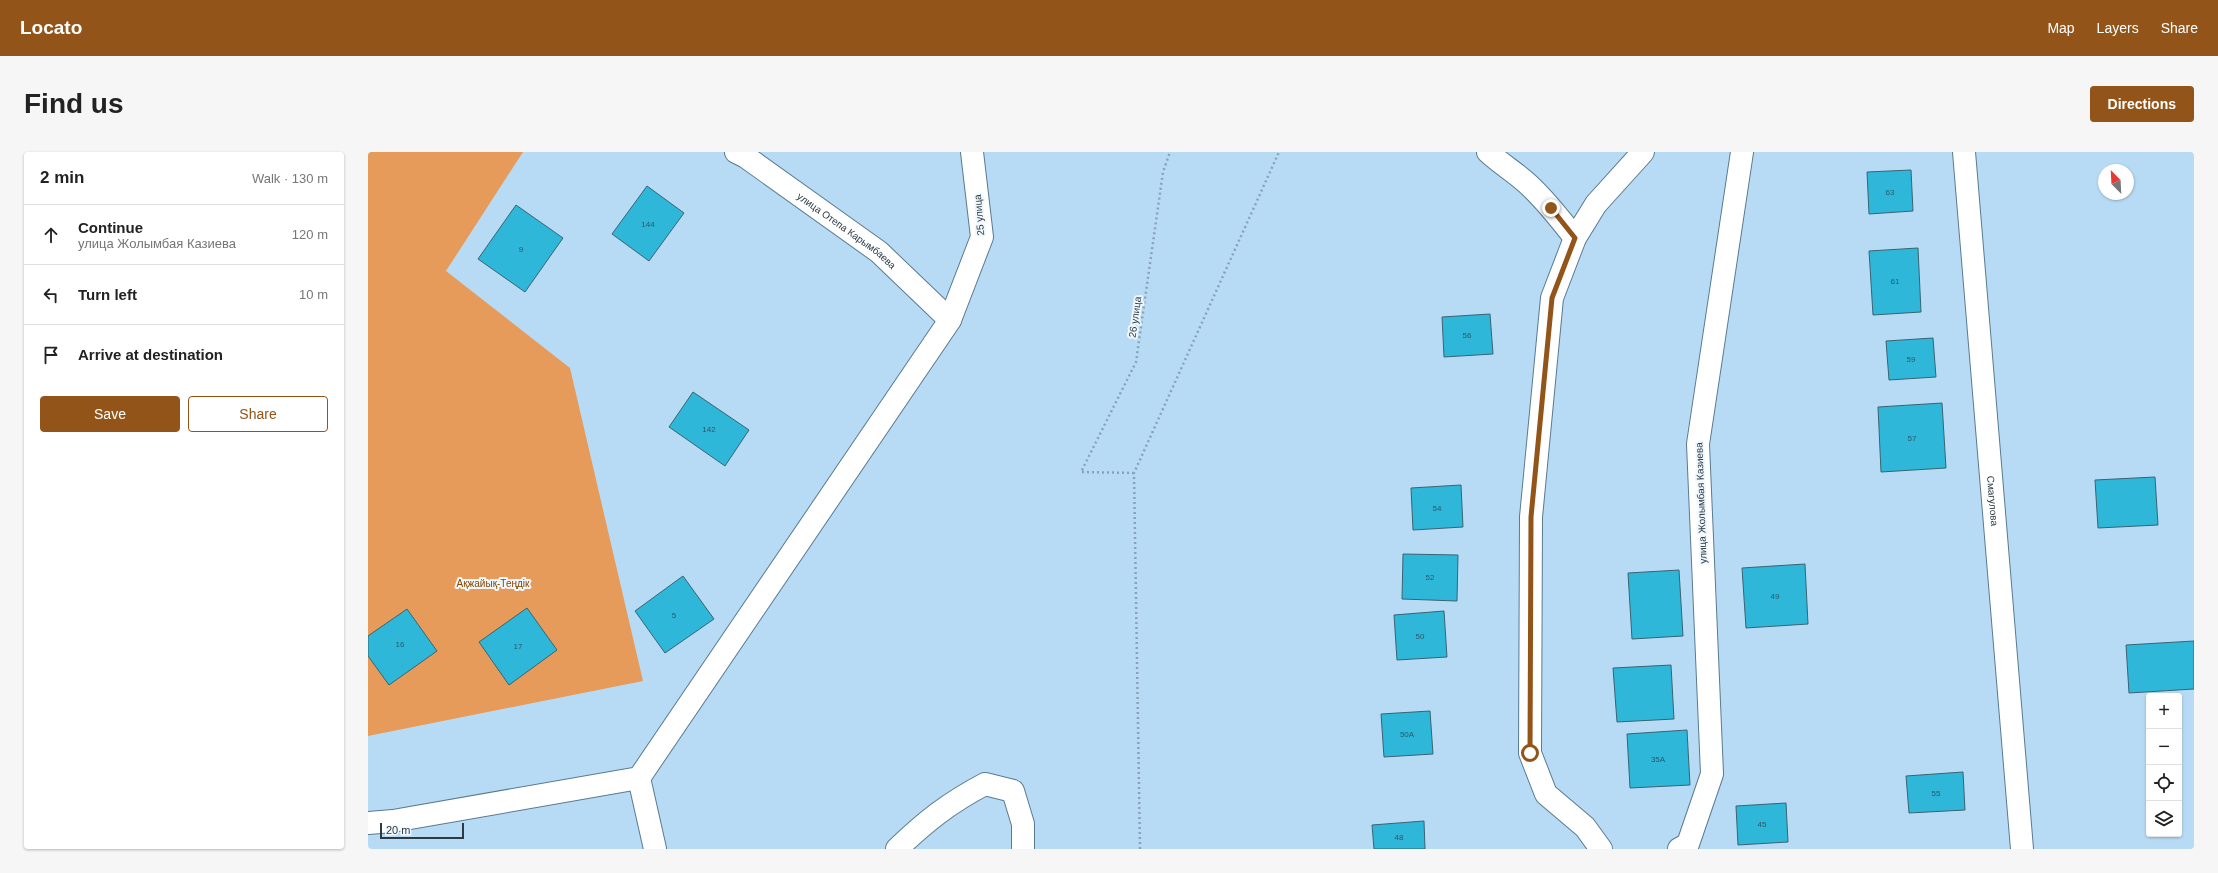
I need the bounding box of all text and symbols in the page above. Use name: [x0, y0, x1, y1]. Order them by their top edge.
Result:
text: Locato: [20, 17, 82, 38]
text: Map: [2047, 20, 2075, 36]
text: Layers: [2097, 20, 2139, 36]
text: Share: [2161, 20, 2198, 36]
button: Directions: [2090, 86, 2194, 122]
text: Find us: [24, 88, 124, 119]
north arrow: [2098, 164, 2134, 200]
text: 2 min: [40, 168, 84, 187]
text: Walk · 130 m: [252, 171, 328, 186]
house number: 63: [1886, 188, 1895, 197]
street label: улица Отепа Карымбаева: [795, 190, 899, 271]
street label: 25 улица: [972, 193, 986, 236]
route end: [1542, 199, 1560, 217]
text: Continue: [78, 219, 143, 236]
house number: 144: [641, 220, 655, 229]
icon: ahead: [40, 224, 62, 246]
text: 120 m: [292, 227, 328, 242]
text: улица Жолымбая Казиева: [78, 236, 236, 251]
house number: 9: [519, 245, 524, 254]
house number: 61: [1891, 277, 1900, 286]
icon: left: [40, 284, 62, 306]
text: Turn left: [78, 286, 137, 303]
text: 10 m: [299, 287, 328, 302]
street label: 26 улица: [1127, 295, 1143, 338]
house number: 56: [1463, 331, 1472, 340]
icon: arrive: [40, 344, 62, 366]
text: Arrive at destination: [78, 346, 223, 363]
house number: 59: [1907, 355, 1916, 364]
button: Save: [40, 396, 180, 432]
button: Share: [188, 396, 328, 432]
house number: 142: [702, 425, 716, 434]
house number: 57: [1908, 434, 1917, 443]
street label: улица Жолымбая Казиева: [1693, 442, 1709, 564]
street label: Смагулова: [1985, 475, 2001, 527]
house number: 54: [1433, 504, 1442, 513]
house number: 52: [1426, 573, 1435, 582]
park label: Ақжайық-Теңдік: [457, 578, 530, 589]
house number: 49: [1771, 592, 1780, 601]
house number: 5: [672, 611, 677, 620]
house number: 50: [1416, 632, 1425, 641]
house number: 16: [396, 640, 405, 649]
house number: 17: [514, 642, 523, 651]
map controls: [2146, 693, 2182, 837]
button: +: [2146, 693, 2182, 729]
button: −: [2146, 729, 2182, 765]
house number: 50А: [1400, 730, 1415, 739]
route start: [1521, 744, 1539, 762]
house number: 35А: [1651, 755, 1666, 764]
button: locate: [2146, 765, 2182, 801]
house number: 55: [1932, 789, 1941, 798]
button: layers: [2146, 801, 2182, 837]
house number: 45: [1758, 820, 1767, 829]
scale bar: [380, 821, 464, 840]
text: 20 m: [386, 824, 410, 836]
house number: 48: [1395, 833, 1404, 842]

